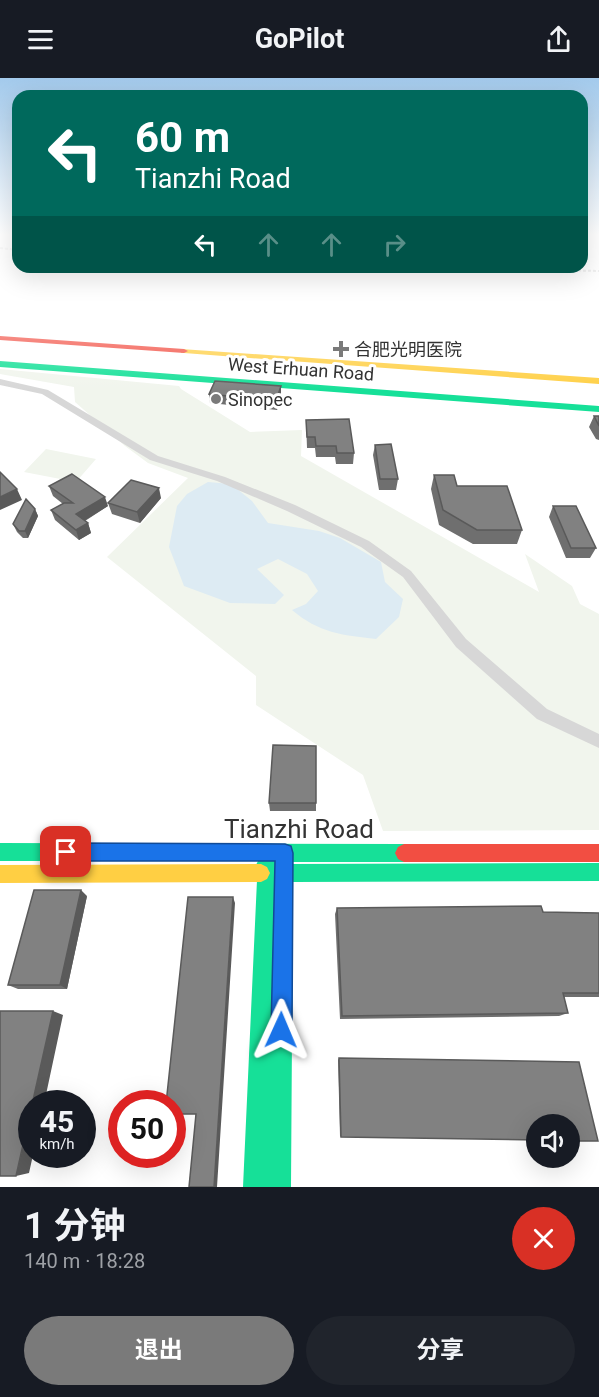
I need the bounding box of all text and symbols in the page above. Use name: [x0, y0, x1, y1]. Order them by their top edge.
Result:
icon: menu: [24, 23, 57, 56]
text: GoPilot: [255, 23, 344, 55]
icon: share: [542, 23, 575, 56]
text: 60 m: [135, 113, 230, 162]
icon: left: [36, 114, 114, 192]
text: Tianzhi Road: [135, 163, 291, 195]
icon: left: [189, 228, 222, 261]
icon: ahead: [252, 228, 285, 261]
icon: ahead: [315, 228, 348, 261]
icon: right: [378, 228, 411, 261]
place label: 合肥光明医院: [354, 339, 462, 360]
marker: 合肥光明医院: [332, 340, 350, 358]
street label: West Erhuan Road: [227, 353, 375, 385]
place label: Sinopec: [228, 389, 292, 410]
marker: Sinopec: [209, 392, 223, 406]
street label: Tianzhi Road: [224, 814, 374, 844]
pin: [40, 826, 91, 877]
icon: arrive: [49, 835, 82, 868]
position arrow: [249, 998, 313, 1062]
speed limit sign: 50: [108, 1090, 186, 1168]
text: 45: [40, 1104, 74, 1139]
map controls: [526, 1114, 580, 1168]
button: sound: [526, 1114, 580, 1168]
text: km/h: [39, 1135, 75, 1153]
text: 1 分钟: [24, 1205, 126, 1247]
button: close: [512, 1207, 575, 1270]
text: 140 m · 18:28: [24, 1249, 145, 1273]
button: 退出: [24, 1316, 294, 1385]
button: 分享: [306, 1316, 575, 1385]

